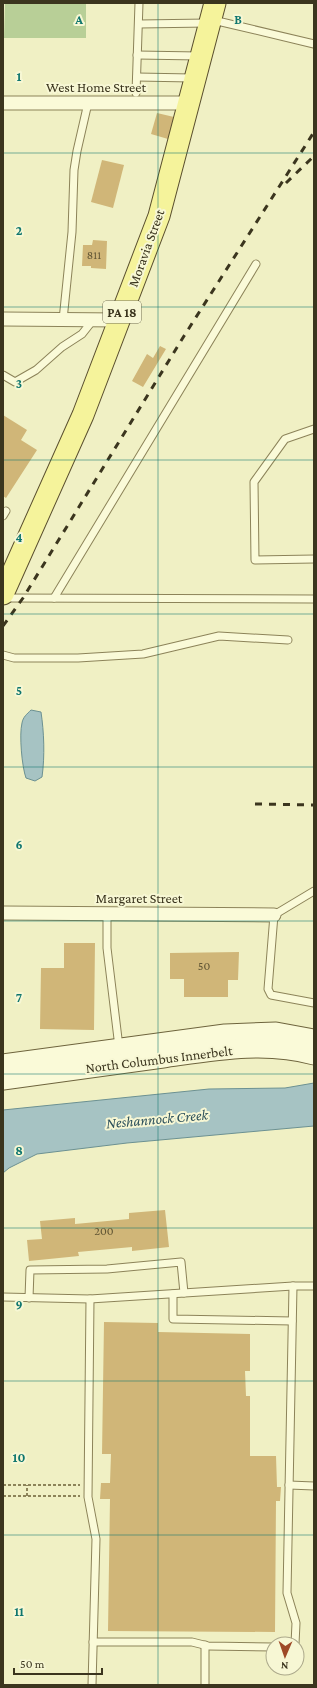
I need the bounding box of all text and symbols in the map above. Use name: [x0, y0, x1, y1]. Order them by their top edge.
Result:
text: A: [74, 12, 83, 27]
text: B: [234, 12, 242, 27]
text: 1: [17, 69, 22, 84]
street label: West Home Street: [46, 79, 146, 95]
street label: Moravia Street: [125, 207, 168, 289]
text: 2: [16, 223, 23, 238]
house number: 811: [87, 248, 101, 262]
road number: PA 18: [103, 301, 141, 323]
text: 3: [16, 376, 22, 391]
text: 4: [15, 530, 23, 545]
text: 5: [16, 683, 22, 698]
text: 6: [15, 837, 23, 852]
street label: Margaret Street: [96, 890, 183, 906]
house number: 50: [198, 959, 210, 973]
text: 7: [16, 990, 22, 1005]
street label: North Columbus Innerbelt: [85, 1042, 234, 1076]
water label: Neshannock Creek: [105, 1106, 210, 1131]
text: 8: [15, 1143, 23, 1158]
house number: 200: [94, 1224, 114, 1238]
text: 9: [15, 1297, 23, 1312]
text: 10: [13, 1450, 25, 1465]
text: 11: [14, 1604, 24, 1619]
north arrow: [265, 1636, 305, 1676]
scale bar: [14, 1650, 102, 1676]
text: 50 m: [20, 1657, 45, 1671]
text: N: [280, 1660, 289, 1672]

